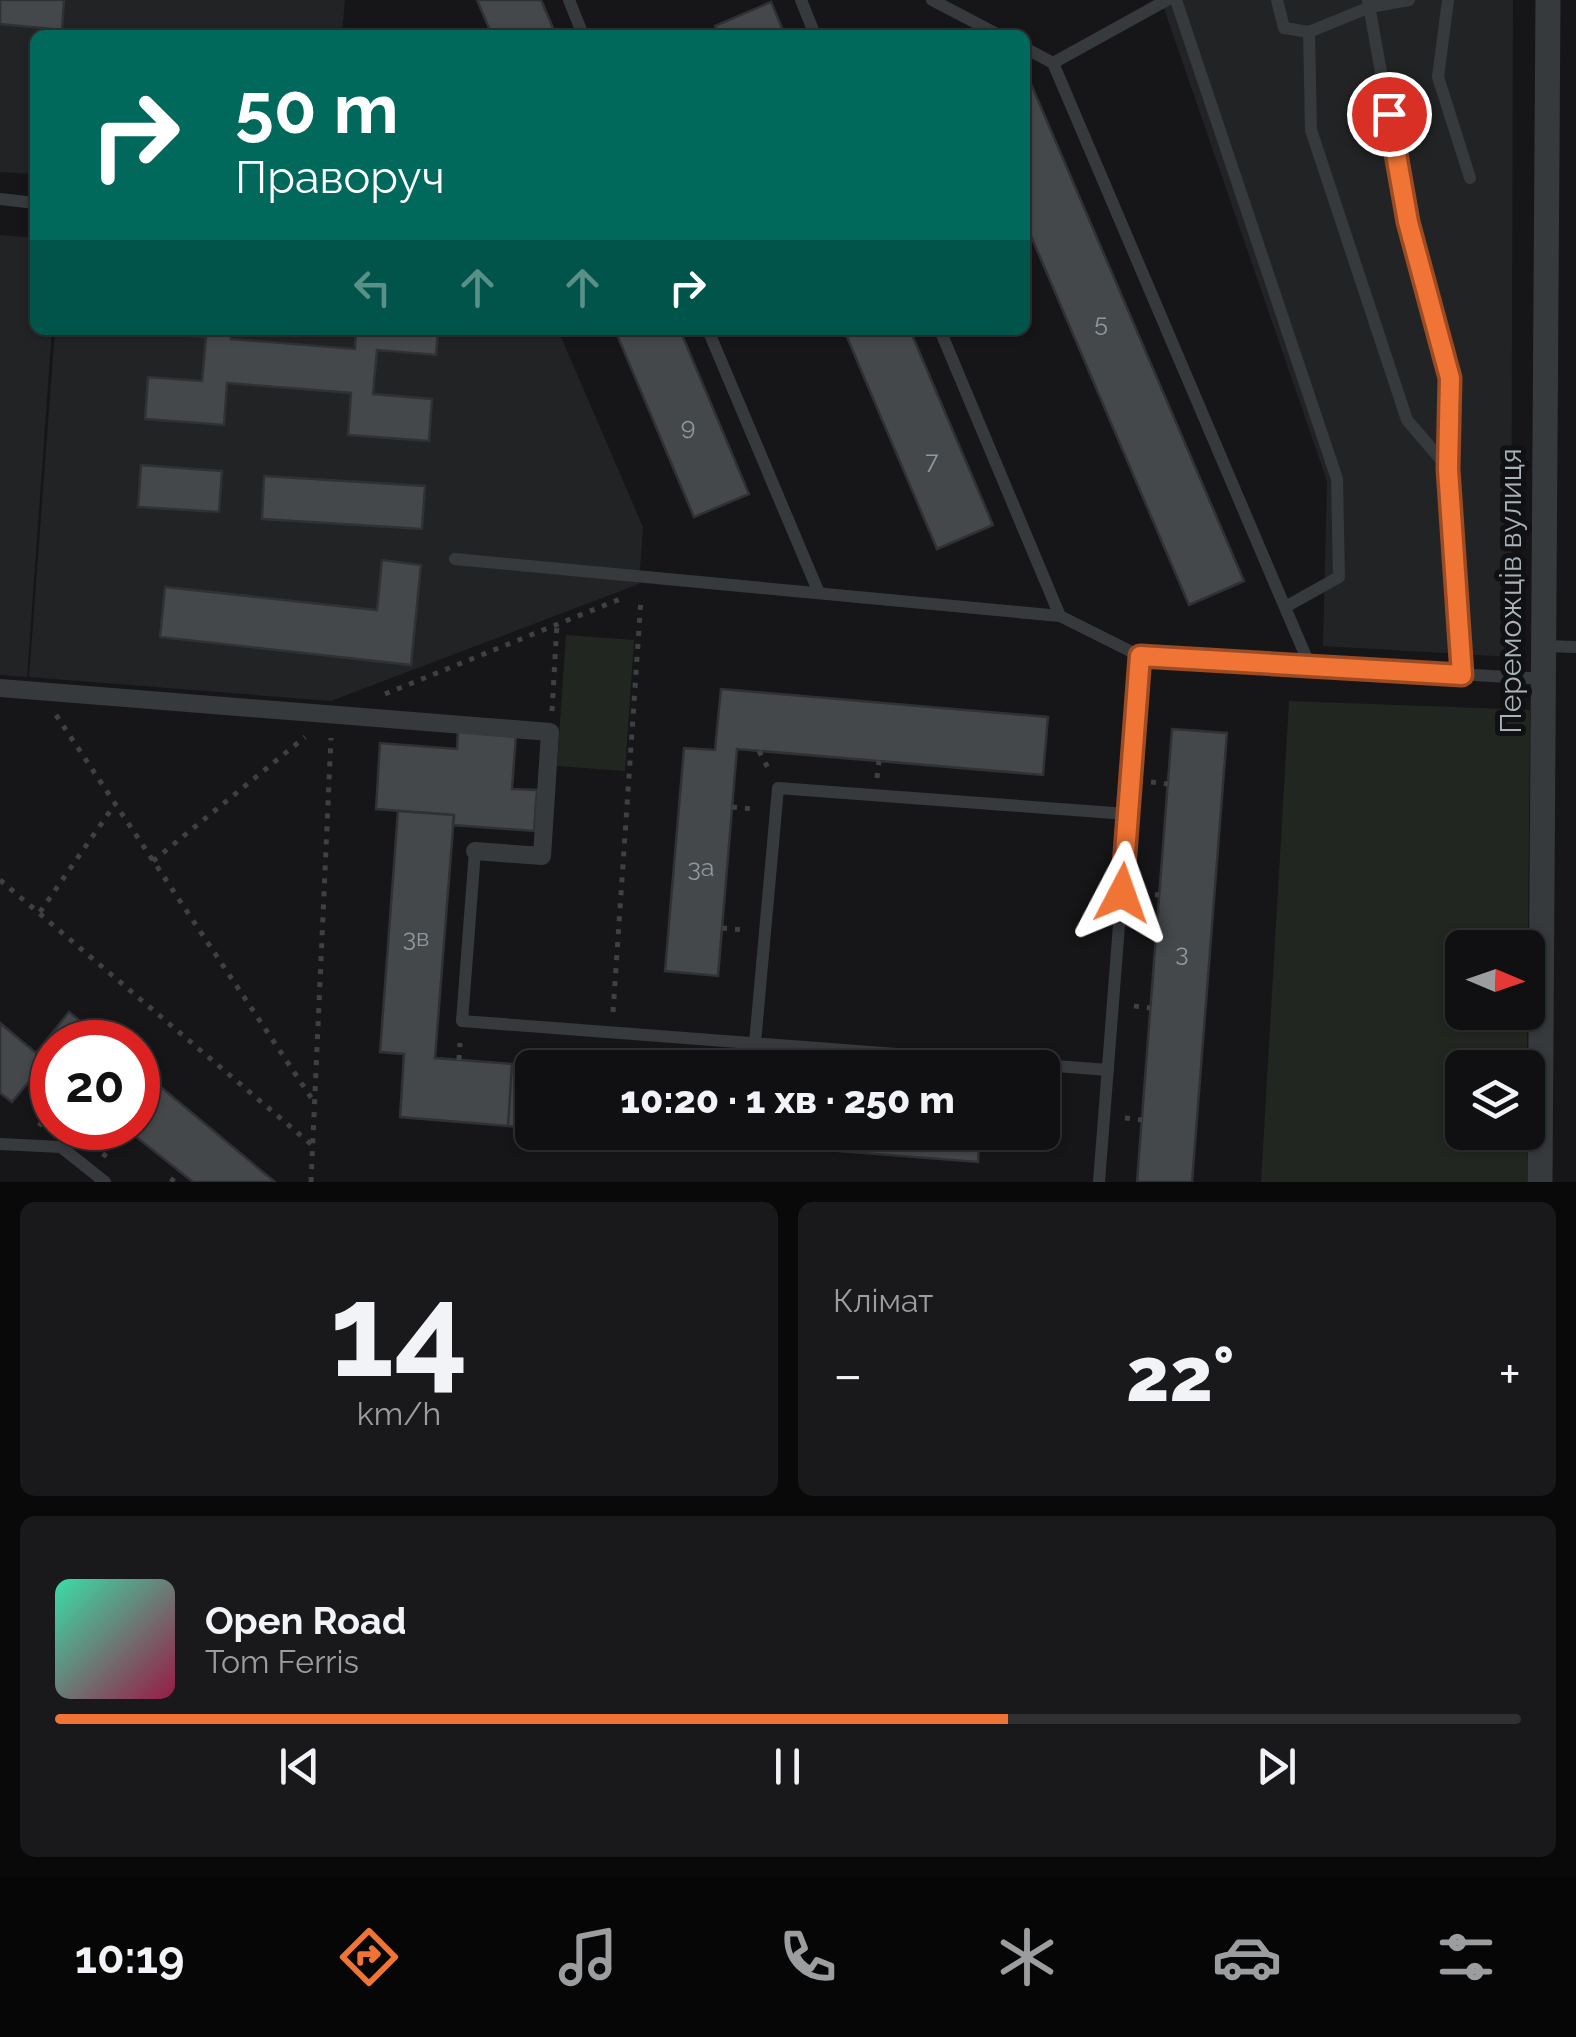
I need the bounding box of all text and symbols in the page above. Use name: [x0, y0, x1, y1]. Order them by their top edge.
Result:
text: 50 m: [235, 67, 399, 149]
icon: right: [70, 70, 200, 200]
pin: [1347, 72, 1432, 157]
icon: arrive: [1362, 87, 1417, 142]
text: Праворуч: [235, 151, 445, 204]
icon: left: [345, 260, 400, 315]
icon: ahead: [450, 260, 505, 315]
icon: ahead: [555, 260, 610, 315]
icon: right: [660, 260, 715, 315]
house number: 5: [1094, 307, 1108, 337]
house number: 9: [681, 411, 695, 441]
house number: 7: [925, 445, 939, 475]
street label: Переможців вулиця: [1493, 448, 1528, 734]
position arrow: [1070, 841, 1174, 945]
house number: 3а: [688, 852, 714, 882]
house number: 3в: [403, 922, 429, 952]
north arrow: [1445, 930, 1545, 1030]
map controls: [1445, 930, 1545, 1150]
house number: 3: [1175, 937, 1189, 967]
speed limit sign: 20: [30, 1020, 160, 1150]
button: layers: [1445, 1050, 1545, 1150]
text: 10:20 · 1 хв · 250 m: [620, 1077, 955, 1122]
text: 14: [330, 1254, 468, 1406]
text: Клімат: [833, 1282, 933, 1319]
text: 22°: [1126, 1330, 1235, 1419]
text: −: [833, 1342, 863, 1407]
text: +: [1498, 1342, 1521, 1407]
text: km/h: [357, 1395, 441, 1432]
text: Open Road: [205, 1598, 406, 1643]
text: Tom Ferris: [205, 1643, 359, 1680]
icon: previous: [272, 1739, 327, 1794]
icon: pause: [760, 1739, 815, 1794]
icon: next: [1249, 1739, 1304, 1794]
icon: directions: [334, 1922, 404, 1992]
icon: music: [553, 1922, 623, 1992]
icon: phone: [773, 1922, 843, 1992]
icon: climate: [992, 1922, 1062, 1992]
icon: car: [1212, 1922, 1282, 1992]
icon: filters: [1431, 1922, 1501, 1992]
text: 10:19: [75, 1931, 184, 1984]

